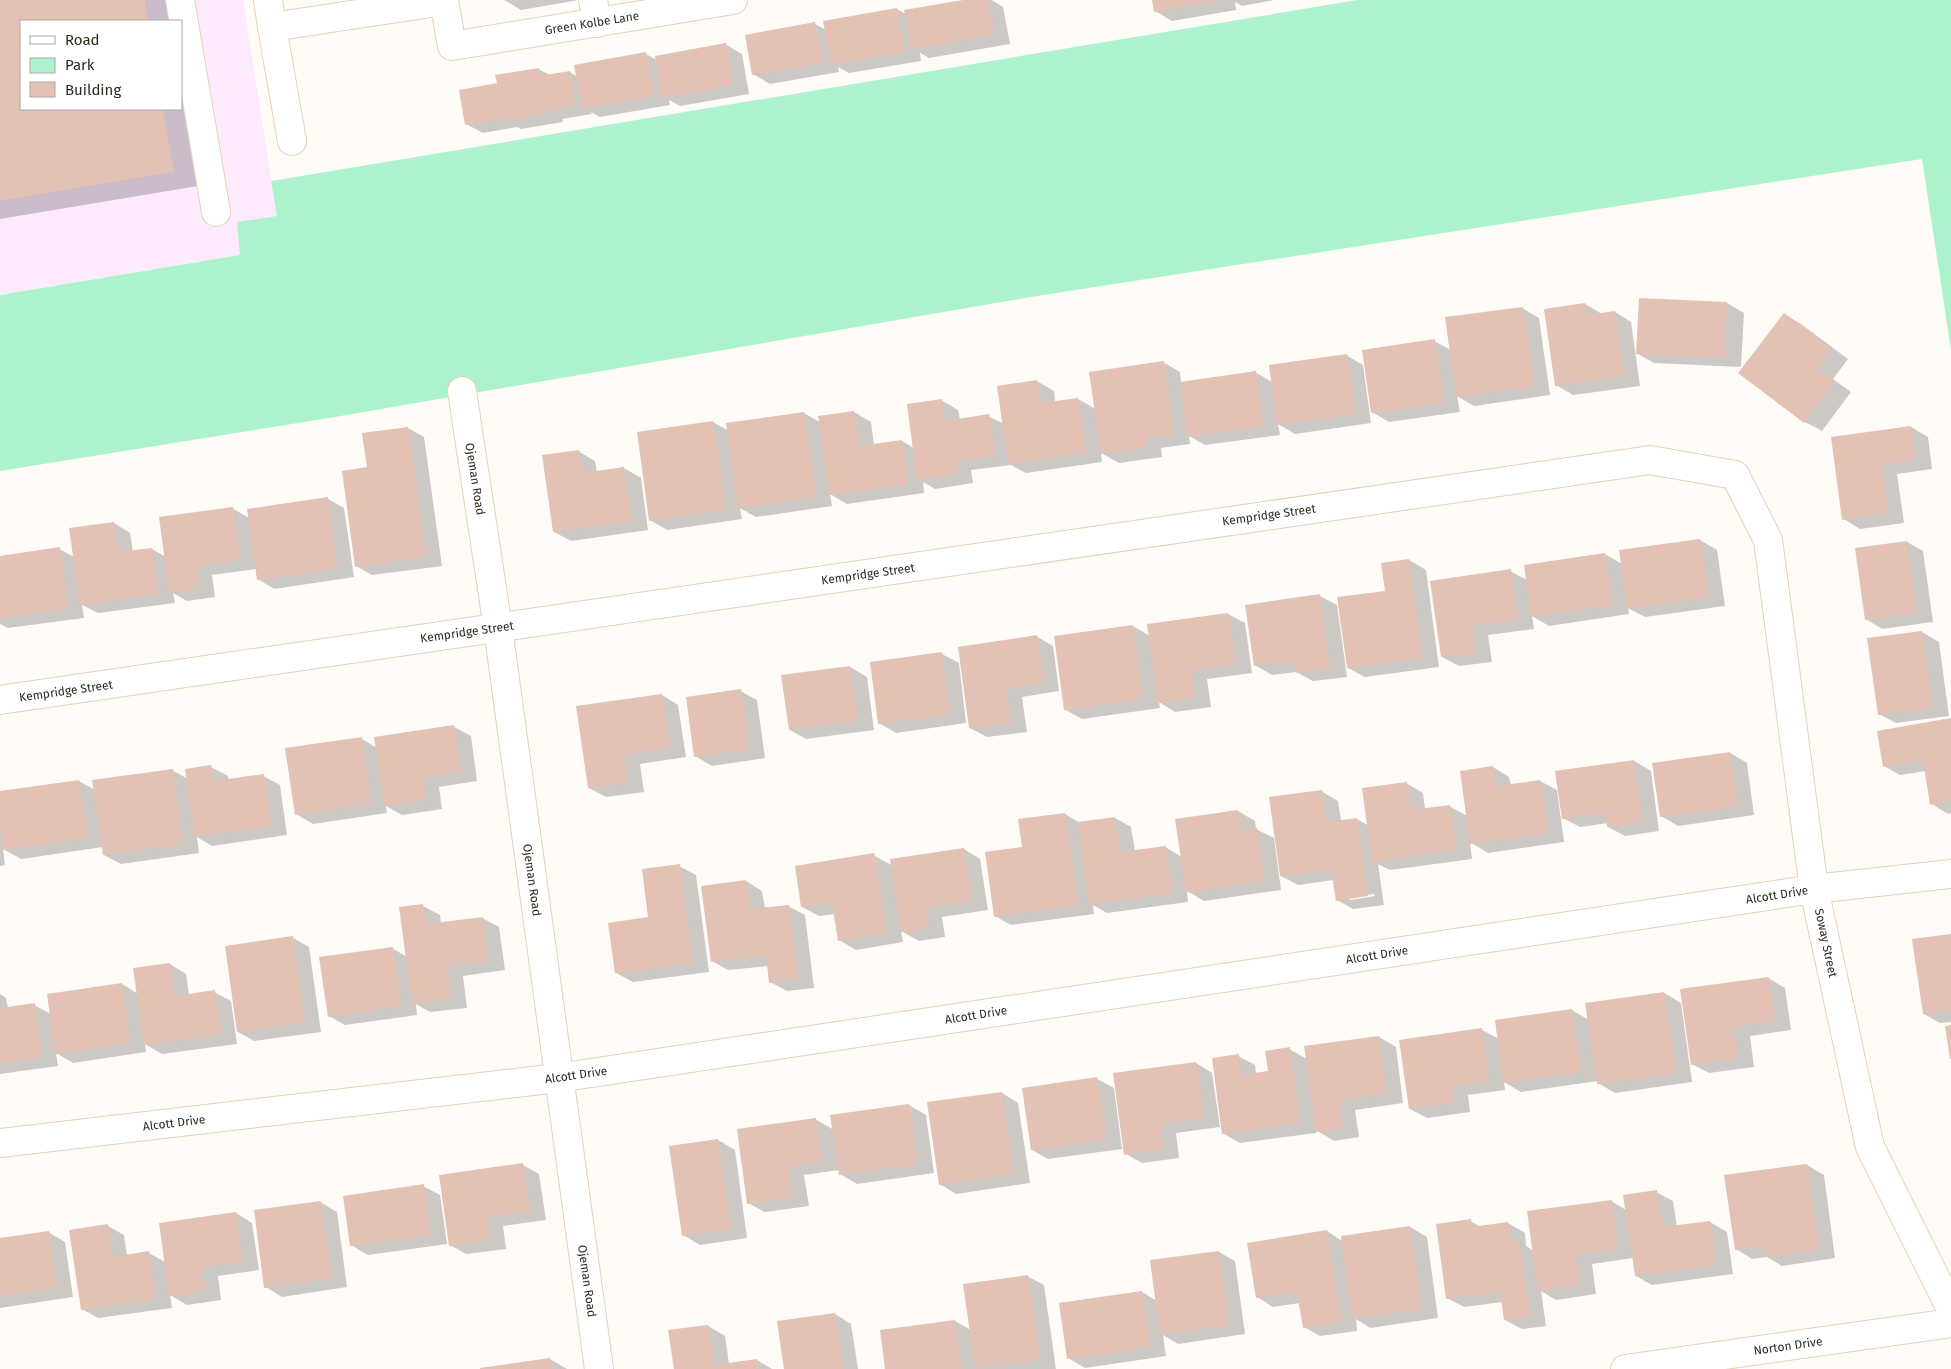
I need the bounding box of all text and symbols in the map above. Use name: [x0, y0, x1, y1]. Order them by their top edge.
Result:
street label: Green Kolbe Lane: [544, 9, 640, 37]
legend: [20, 20, 182, 110]
text: Road: [65, 31, 100, 49]
text: Park: [65, 56, 95, 74]
text: Building: [65, 81, 121, 99]
street label: Ojeman Road: [462, 442, 488, 516]
street label: Kempridge Street: [1221, 501, 1317, 528]
street label: Kempridge Street: [820, 560, 916, 587]
street label: Kempridge Street: [419, 618, 515, 645]
street label: Kempridge Street: [18, 677, 114, 704]
street label: Ojeman Road: [520, 843, 544, 917]
street label: Alcott Drive: [1745, 883, 1809, 907]
street label: Soway Street: [1812, 907, 1840, 979]
street label: Alcott Drive: [1345, 943, 1409, 967]
street label: Alcott Drive: [944, 1003, 1008, 1027]
street label: Alcott Drive: [544, 1064, 608, 1086]
street label: Alcott Drive: [142, 1112, 206, 1134]
street label: Ojeman Road: [575, 1244, 599, 1318]
street label: Norton Drive: [1753, 1334, 1823, 1358]

